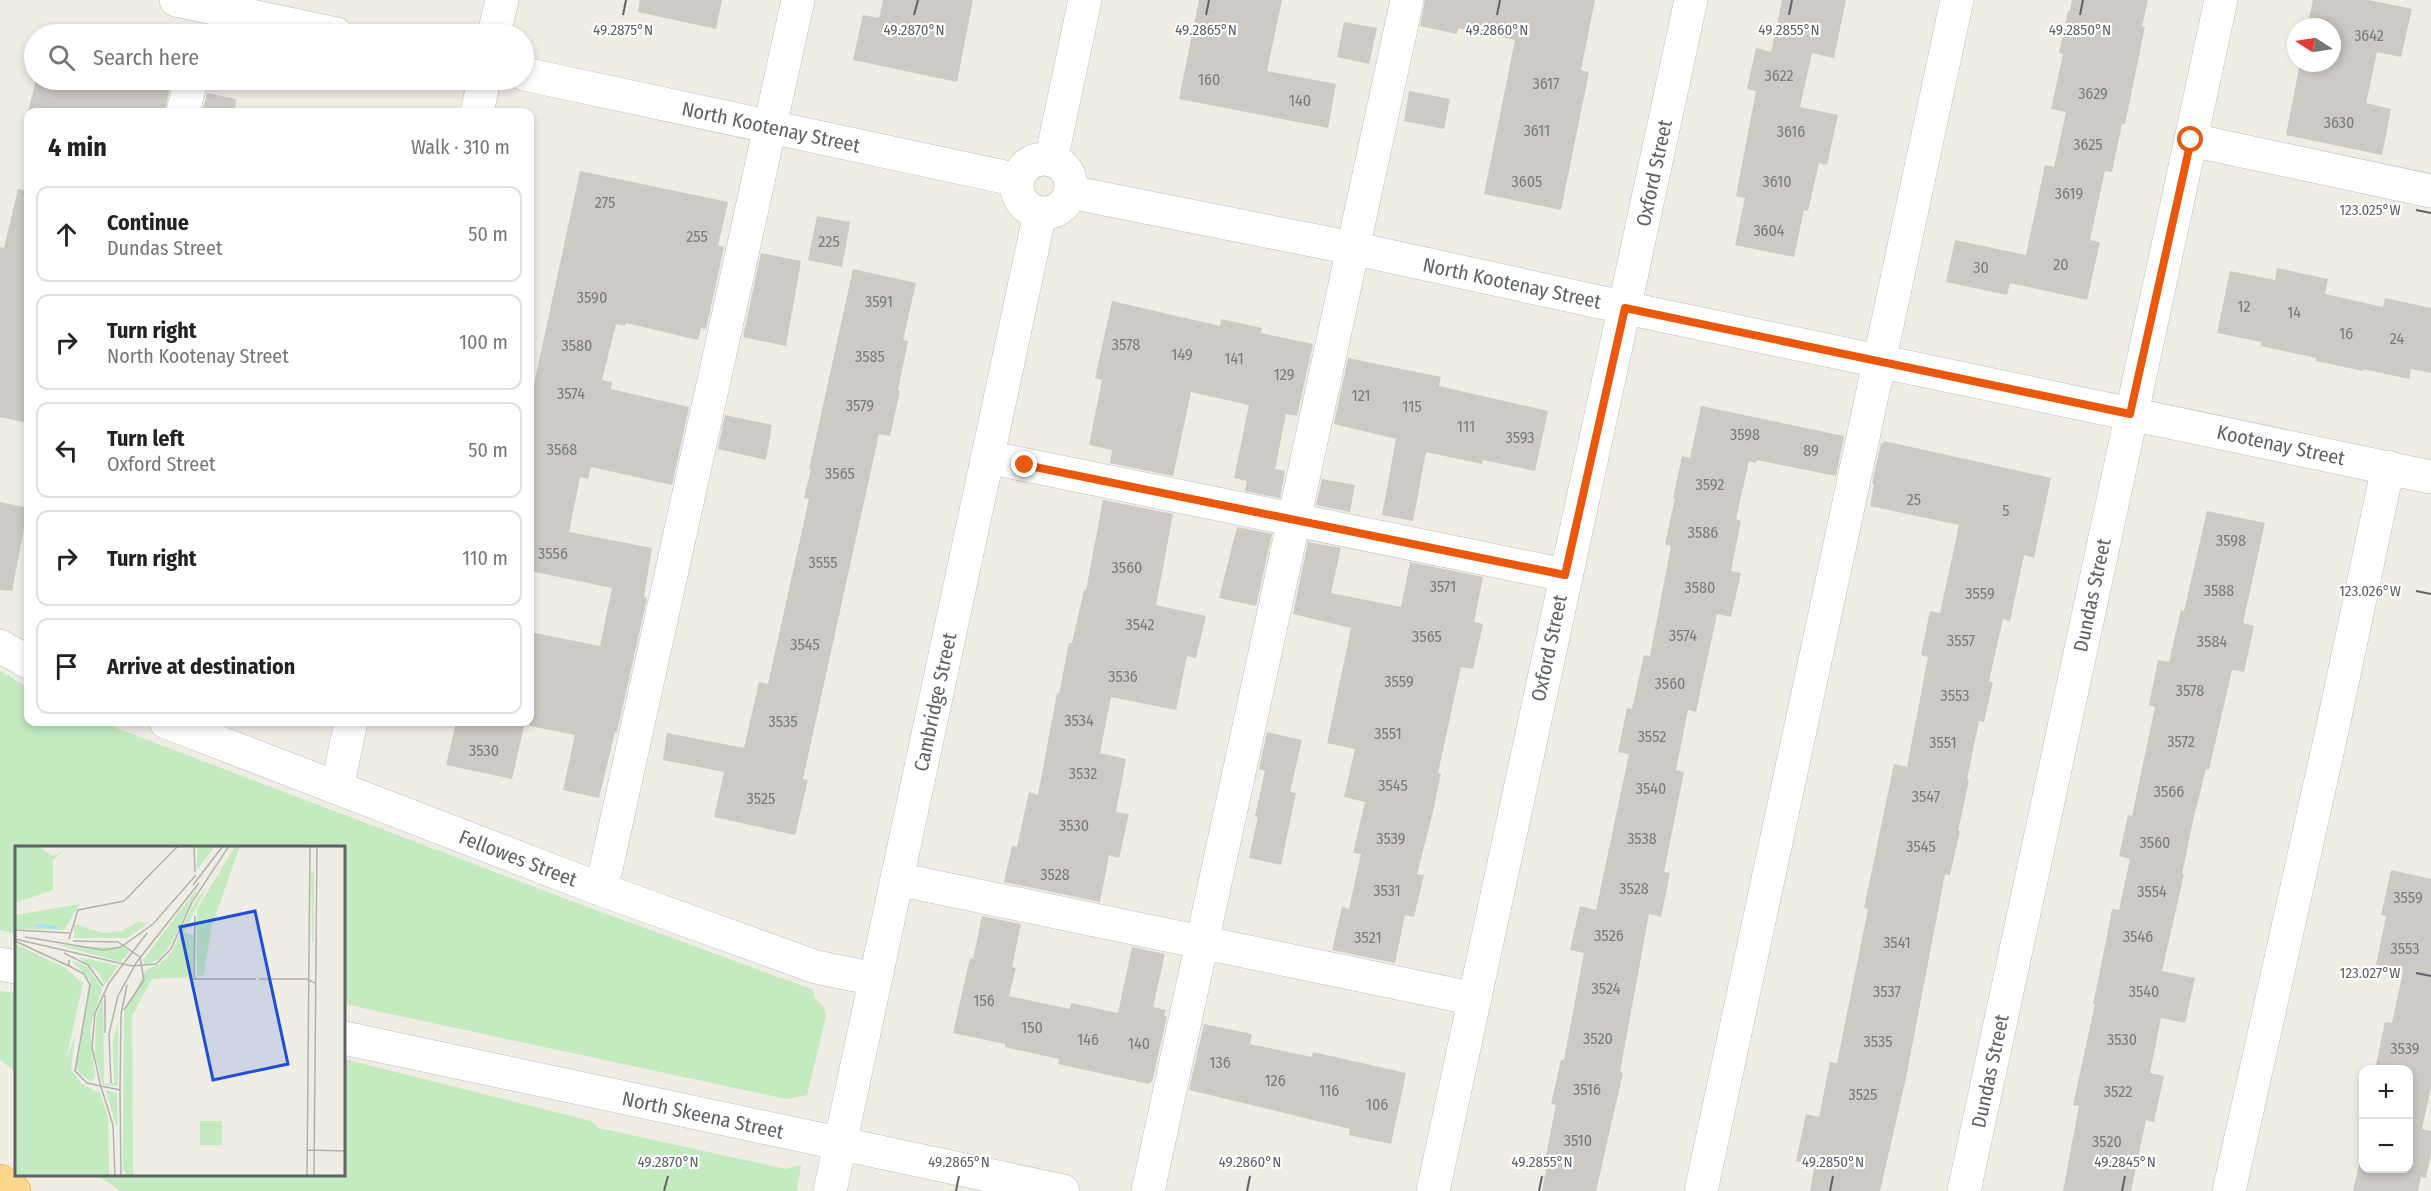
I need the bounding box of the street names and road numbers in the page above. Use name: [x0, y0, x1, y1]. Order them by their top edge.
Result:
street label: North Kootenay Street: [680, 96, 863, 158]
street label: Oxford Street: [1631, 117, 1677, 229]
street label: North Kootenay Street: [1421, 252, 1604, 314]
street label: Kootenay Street: [2215, 420, 2348, 470]
street label: Dundas Street: [2068, 536, 2116, 654]
street label: Oxford Street: [1526, 592, 1572, 704]
street label: Cambridge Street: [909, 630, 962, 774]
street label: Fellowes Street: [456, 825, 581, 892]
street label: Dundas Street: [1966, 1012, 2014, 1130]
street label: North Skeena Street: [620, 1086, 786, 1144]

